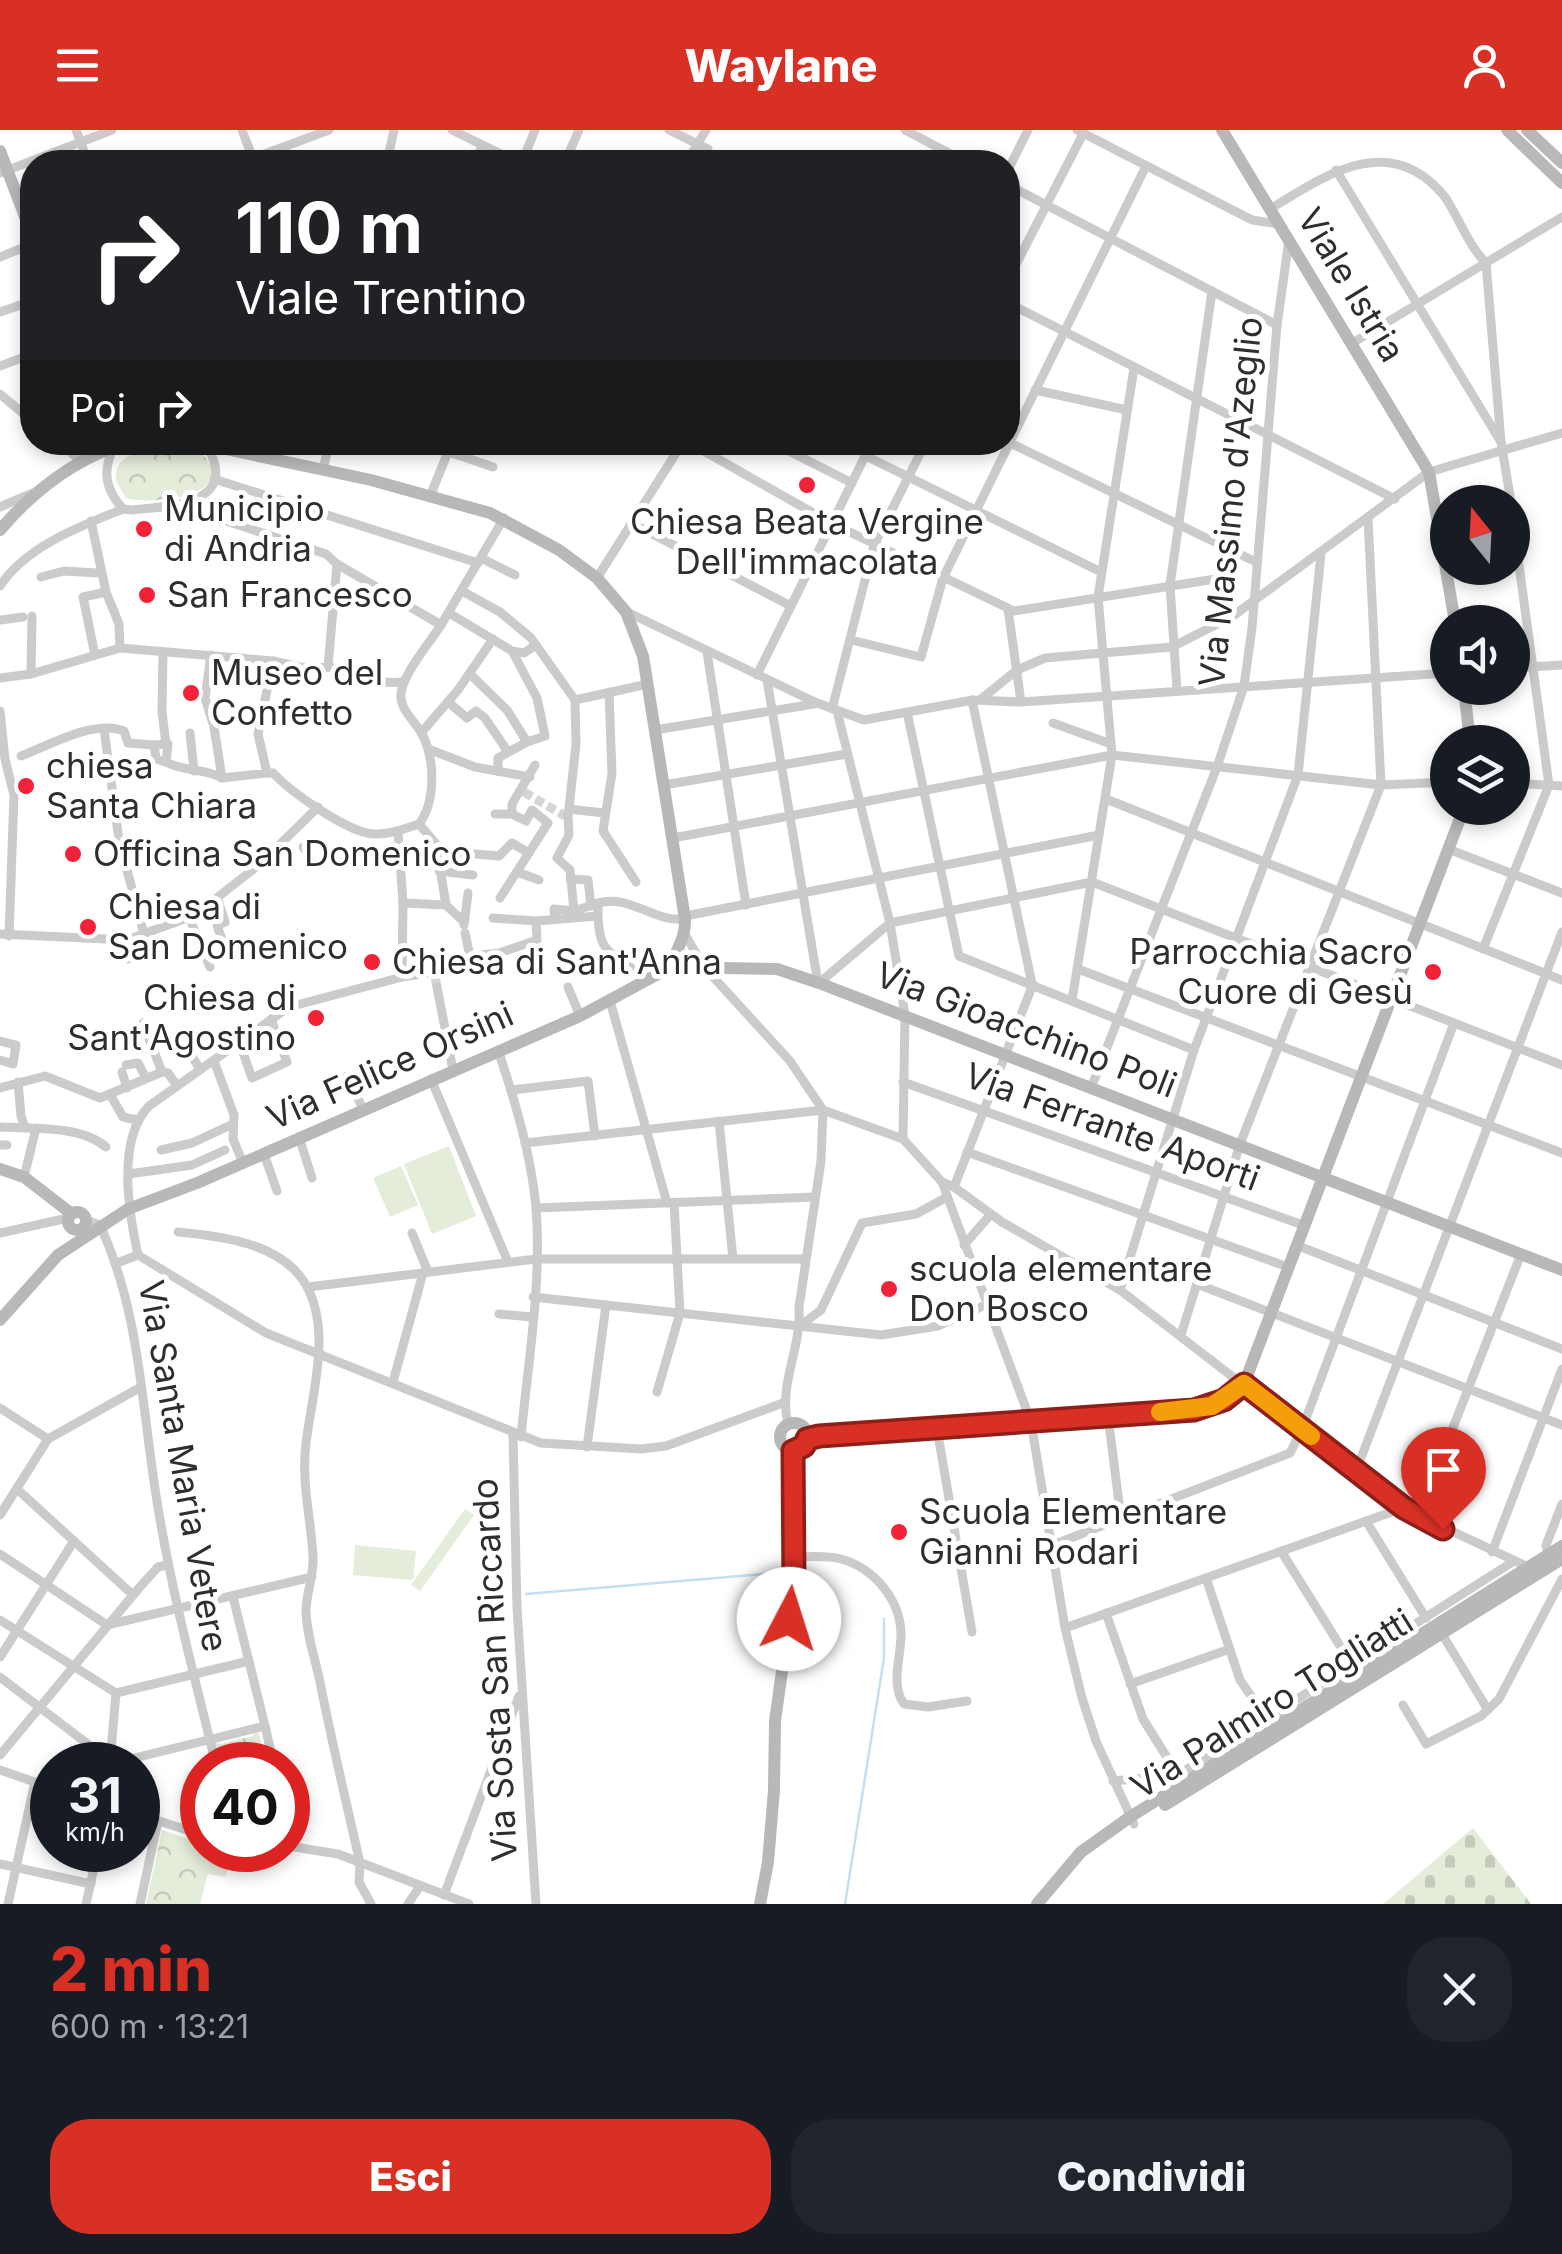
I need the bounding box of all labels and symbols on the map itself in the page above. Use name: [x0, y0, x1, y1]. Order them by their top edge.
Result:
street label: Viale Istria: [1290, 200, 1414, 369]
street label: Via Massimo d'Azeglio: [1190, 315, 1270, 689]
marker: Chiesa Beata Vergine Dell'immacolata: [796, 474, 818, 496]
north arrow: [1430, 485, 1530, 585]
place label: Municipio di Andria: [164, 487, 325, 569]
place label: Chiesa Beata Vergine Dell'immacolata: [630, 500, 984, 582]
marker: Municipio di Andria: [133, 518, 155, 540]
place label: San Francesco: [167, 573, 413, 615]
marker: San Francesco: [136, 584, 158, 606]
place label: Museo del Confetto: [211, 651, 383, 733]
marker: Museo del Confetto: [180, 682, 202, 704]
place label: chiesa Santa Chiara: [46, 744, 257, 826]
marker: chiesa Santa Chiara: [15, 775, 37, 797]
place label: Officina San Domenico: [93, 832, 472, 874]
marker: Officina San Domenico: [62, 843, 84, 865]
place label: Chiesa di San Domenico: [108, 885, 348, 967]
marker: Chiesa di San Domenico: [77, 916, 99, 938]
place label: Parrocchia Sacro Cuore di Gesù: [1129, 930, 1413, 1012]
place label: Chiesa di Sant'Anna: [392, 940, 722, 982]
marker: Chiesa di Sant'Anna: [361, 951, 383, 973]
street label: Via Gioacchino Poli: [870, 952, 1183, 1106]
marker: Parrocchia Sacro Cuore di Gesù: [1422, 961, 1444, 983]
place label: Chiesa di Sant'Agostino: [67, 976, 296, 1058]
street label: Via Felice Orsini: [260, 992, 519, 1138]
marker: Chiesa di Sant'Agostino: [305, 1007, 327, 1029]
street label: Via Ferrante Aporti: [959, 1053, 1265, 1199]
place label: scuola elementare Don Bosco: [909, 1247, 1212, 1329]
street label: Via Santa Maria Vetere: [131, 1277, 237, 1655]
marker: scuola elementare Don Bosco: [878, 1278, 900, 1300]
pin: [1401, 1427, 1486, 1530]
street label: Via Sosta San Riccardo: [463, 1477, 525, 1863]
place label: Scuola Elementare Gianni Rodari: [919, 1490, 1227, 1572]
marker: Scuola Elementare Gianni Rodari: [888, 1521, 910, 1543]
position arrow: [737, 1567, 841, 1671]
street label: Via Palmiro Togliatti: [1123, 1599, 1420, 1807]
speed limit sign: 40: [180, 1742, 310, 1872]

